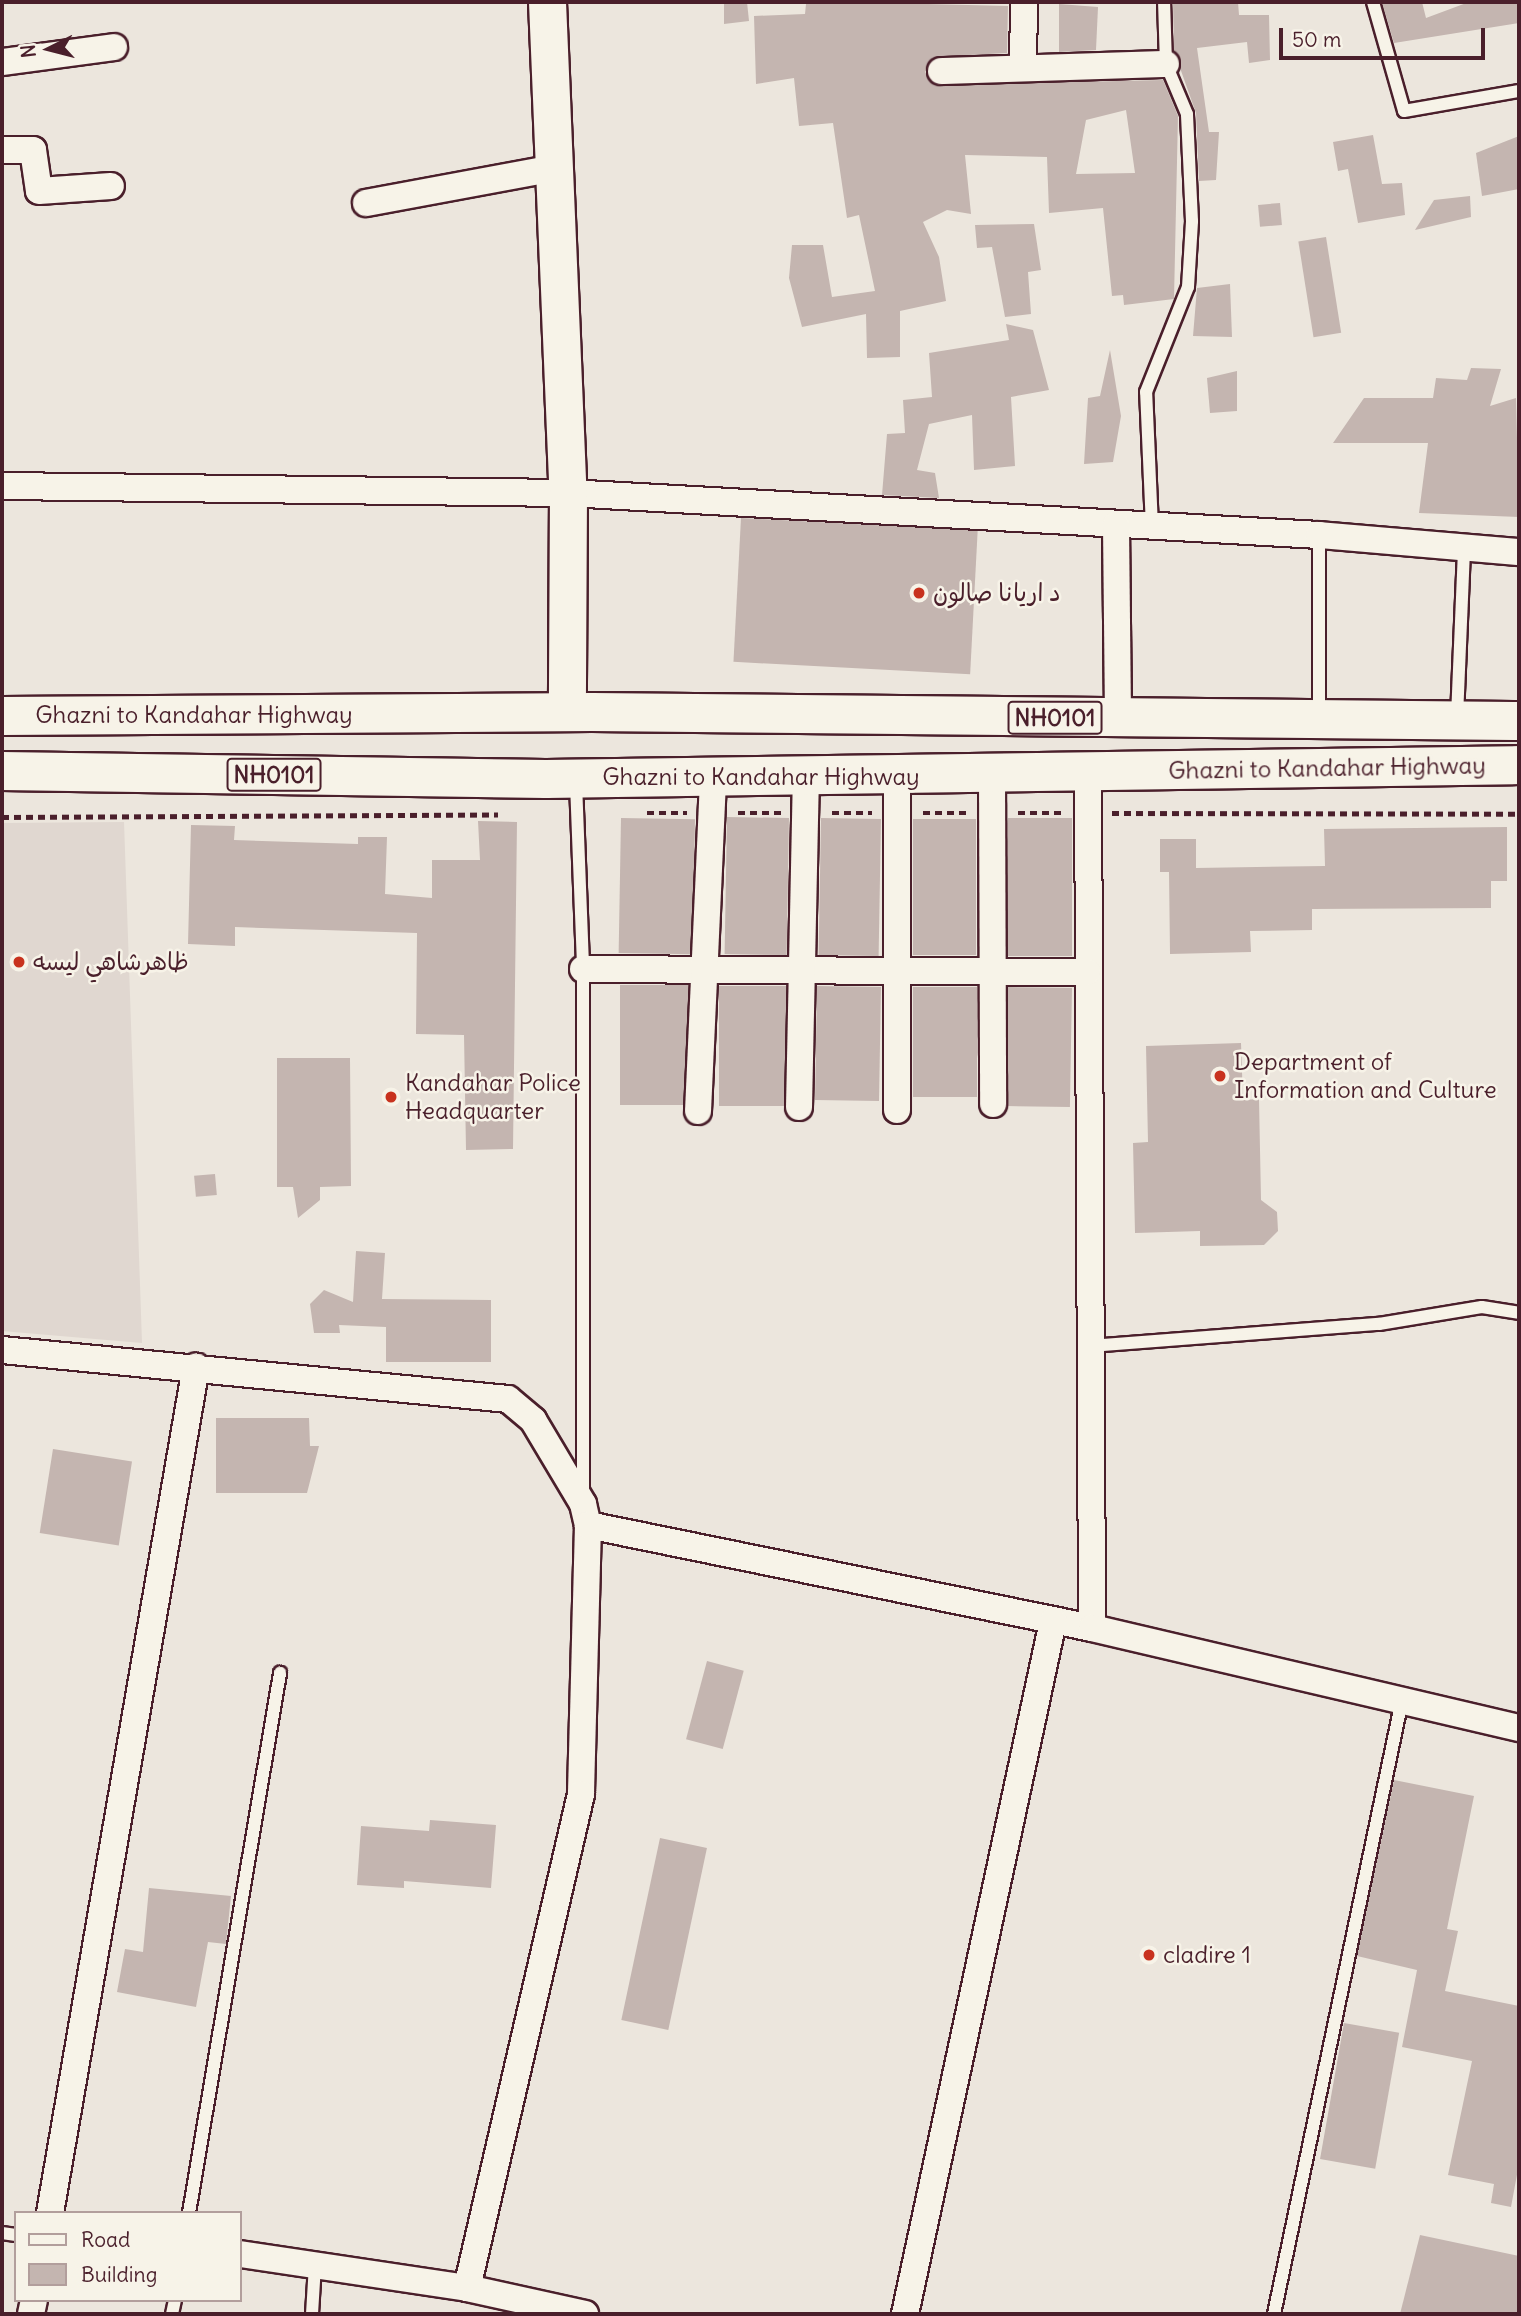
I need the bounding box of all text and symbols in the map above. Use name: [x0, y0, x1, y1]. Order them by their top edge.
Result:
north arrow: [14, 14, 84, 84]
scale bar: [1283, 14, 1490, 58]
text: 50 m: [1292, 26, 1341, 53]
text: N: [15, 43, 41, 59]
place label: د اریانا صالون: [933, 579, 1061, 607]
marker: د اریانا صالون: [911, 585, 927, 601]
road number: NH0101: [1006, 698, 1104, 738]
street label: Ghazni to Kandahar Highway: [35, 701, 353, 729]
street label: Ghazni to Kandahar Highway: [1168, 751, 1486, 785]
road number: NH0101: [225, 755, 323, 794]
street label: Ghazni to Kandahar Highway: [602, 763, 920, 791]
place label: ظاهرشاهي لیسه: [33, 948, 189, 976]
marker: ظاهرشاهي لیسه: [11, 954, 27, 970]
place label: Department of Information and Culture: [1234, 1048, 1497, 1104]
marker: Department of Information and Culture: [1212, 1068, 1228, 1084]
place label: Kandahar Police Headquarter: [405, 1069, 581, 1125]
marker: Kandahar Police Headquarter: [383, 1089, 399, 1105]
place label: cladire 1: [1163, 1941, 1251, 1969]
marker: cladire 1: [1141, 1947, 1157, 1963]
legend: [14, 2211, 242, 2302]
text: Road: [81, 2226, 130, 2253]
text: Building: [81, 2261, 157, 2288]

